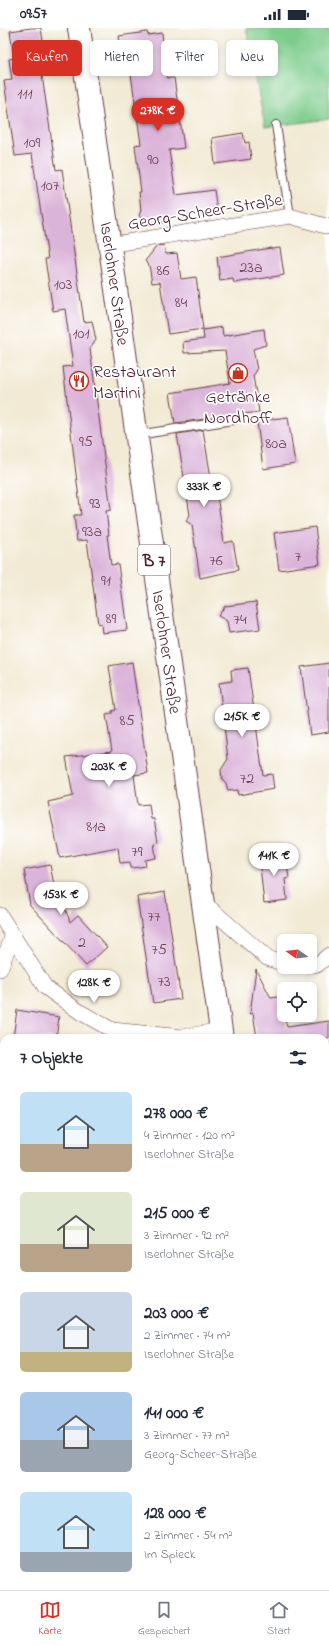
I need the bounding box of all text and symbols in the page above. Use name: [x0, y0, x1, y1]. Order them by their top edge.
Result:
text: 09:57: [20, 3, 47, 25]
chip: Kaufen: [12, 40, 82, 76]
chip: Mieten: [90, 40, 153, 76]
chip: Filter: [161, 40, 218, 76]
chip: Neu: [226, 40, 278, 76]
house number: 111: [17, 82, 33, 106]
pin: 278K €: [125, 98, 191, 132]
text: 278K €: [140, 101, 176, 120]
house number: 109: [24, 131, 41, 155]
house number: 90: [147, 148, 159, 172]
house number: 107: [41, 174, 60, 198]
street label: Georg-Scheer-Straße: [126, 188, 286, 239]
street label: Iserlohner Straße: [92, 220, 135, 348]
house number: 23a: [239, 256, 263, 280]
house number: 86: [156, 259, 170, 283]
house number: 103: [54, 273, 72, 297]
house number: 84: [175, 291, 188, 315]
house number: 101: [72, 322, 90, 346]
place label: Restaurant Martini: [93, 360, 176, 407]
shop icon: Getränke Nordhoff: [227, 362, 249, 384]
restaurant icon: Restaurant Martini: [68, 370, 90, 392]
place label: Getränke Nordhoff: [204, 385, 272, 432]
house number: 95: [79, 430, 93, 454]
house number: 80a: [265, 432, 287, 456]
pin: 333K €: [171, 474, 237, 508]
text: 333K €: [187, 477, 221, 496]
house number: 93: [89, 492, 101, 516]
house number: 93a: [82, 520, 102, 544]
road number: B 7: [138, 545, 170, 575]
house number: 7: [295, 545, 302, 569]
house number: 76: [209, 549, 223, 573]
house number: 91: [101, 569, 111, 593]
street label: Iserlohner Straße: [144, 588, 187, 717]
house number: 89: [106, 607, 117, 631]
house number: 74: [233, 608, 247, 632]
pin: 215K €: [209, 704, 275, 738]
text: 215K €: [224, 707, 260, 726]
house number: 85: [119, 709, 135, 733]
pin: 203K €: [76, 754, 142, 788]
text: 203K €: [91, 757, 127, 776]
house number: 72: [240, 767, 254, 791]
house number: 81a: [86, 815, 106, 839]
house number: 79: [131, 840, 143, 864]
pin: 141K €: [241, 843, 307, 877]
text: 141K €: [258, 846, 290, 865]
pin: 153K €: [28, 882, 94, 916]
text: 153K €: [43, 885, 79, 904]
house number: 77: [147, 905, 161, 929]
house number: 2: [78, 931, 86, 955]
north arrow: [277, 934, 317, 974]
map controls: [277, 934, 317, 1022]
house number: 75: [151, 938, 167, 962]
pin: 128K €: [61, 970, 127, 1004]
house number: 73: [157, 970, 171, 994]
text: 128K €: [77, 973, 111, 992]
button: locate: [277, 982, 317, 1022]
text: 7 Objekte: [20, 1046, 83, 1071]
icon: filters: [287, 1047, 309, 1069]
text: 278 000 €: [144, 1101, 208, 1126]
icon: home: [52, 1108, 100, 1156]
text: 4 Zimmer · 120 m²: [144, 1126, 235, 1145]
text: Iserlohner Straße: [144, 1145, 234, 1164]
text: 215 000 €: [144, 1201, 210, 1226]
icon: home: [52, 1208, 100, 1256]
text: 3 Zimmer · 92 m²: [144, 1226, 229, 1245]
text: Iserlohner Straße: [144, 1245, 234, 1264]
text: 203 000 €: [144, 1301, 209, 1326]
icon: home: [52, 1308, 100, 1356]
text: 2 Zimmer · 74 m²: [144, 1326, 231, 1345]
text: Iserlohner Straße: [144, 1345, 234, 1364]
text: 141 000 €: [144, 1401, 204, 1426]
icon: home: [52, 1408, 100, 1456]
text: 3 Zimmer · 77 m²: [144, 1426, 230, 1445]
text: Georg-Scheer-Straße: [144, 1445, 257, 1464]
text: 128 000 €: [144, 1501, 207, 1526]
icon: home: [52, 1508, 100, 1556]
text: 2 Zimmer · 54 m²: [144, 1526, 233, 1545]
text: Im Spieck: [144, 1545, 195, 1564]
tab: Karte: [38, 1599, 62, 1639]
tab: Gespeichert: [138, 1599, 190, 1639]
tab: Start: [267, 1599, 291, 1639]

